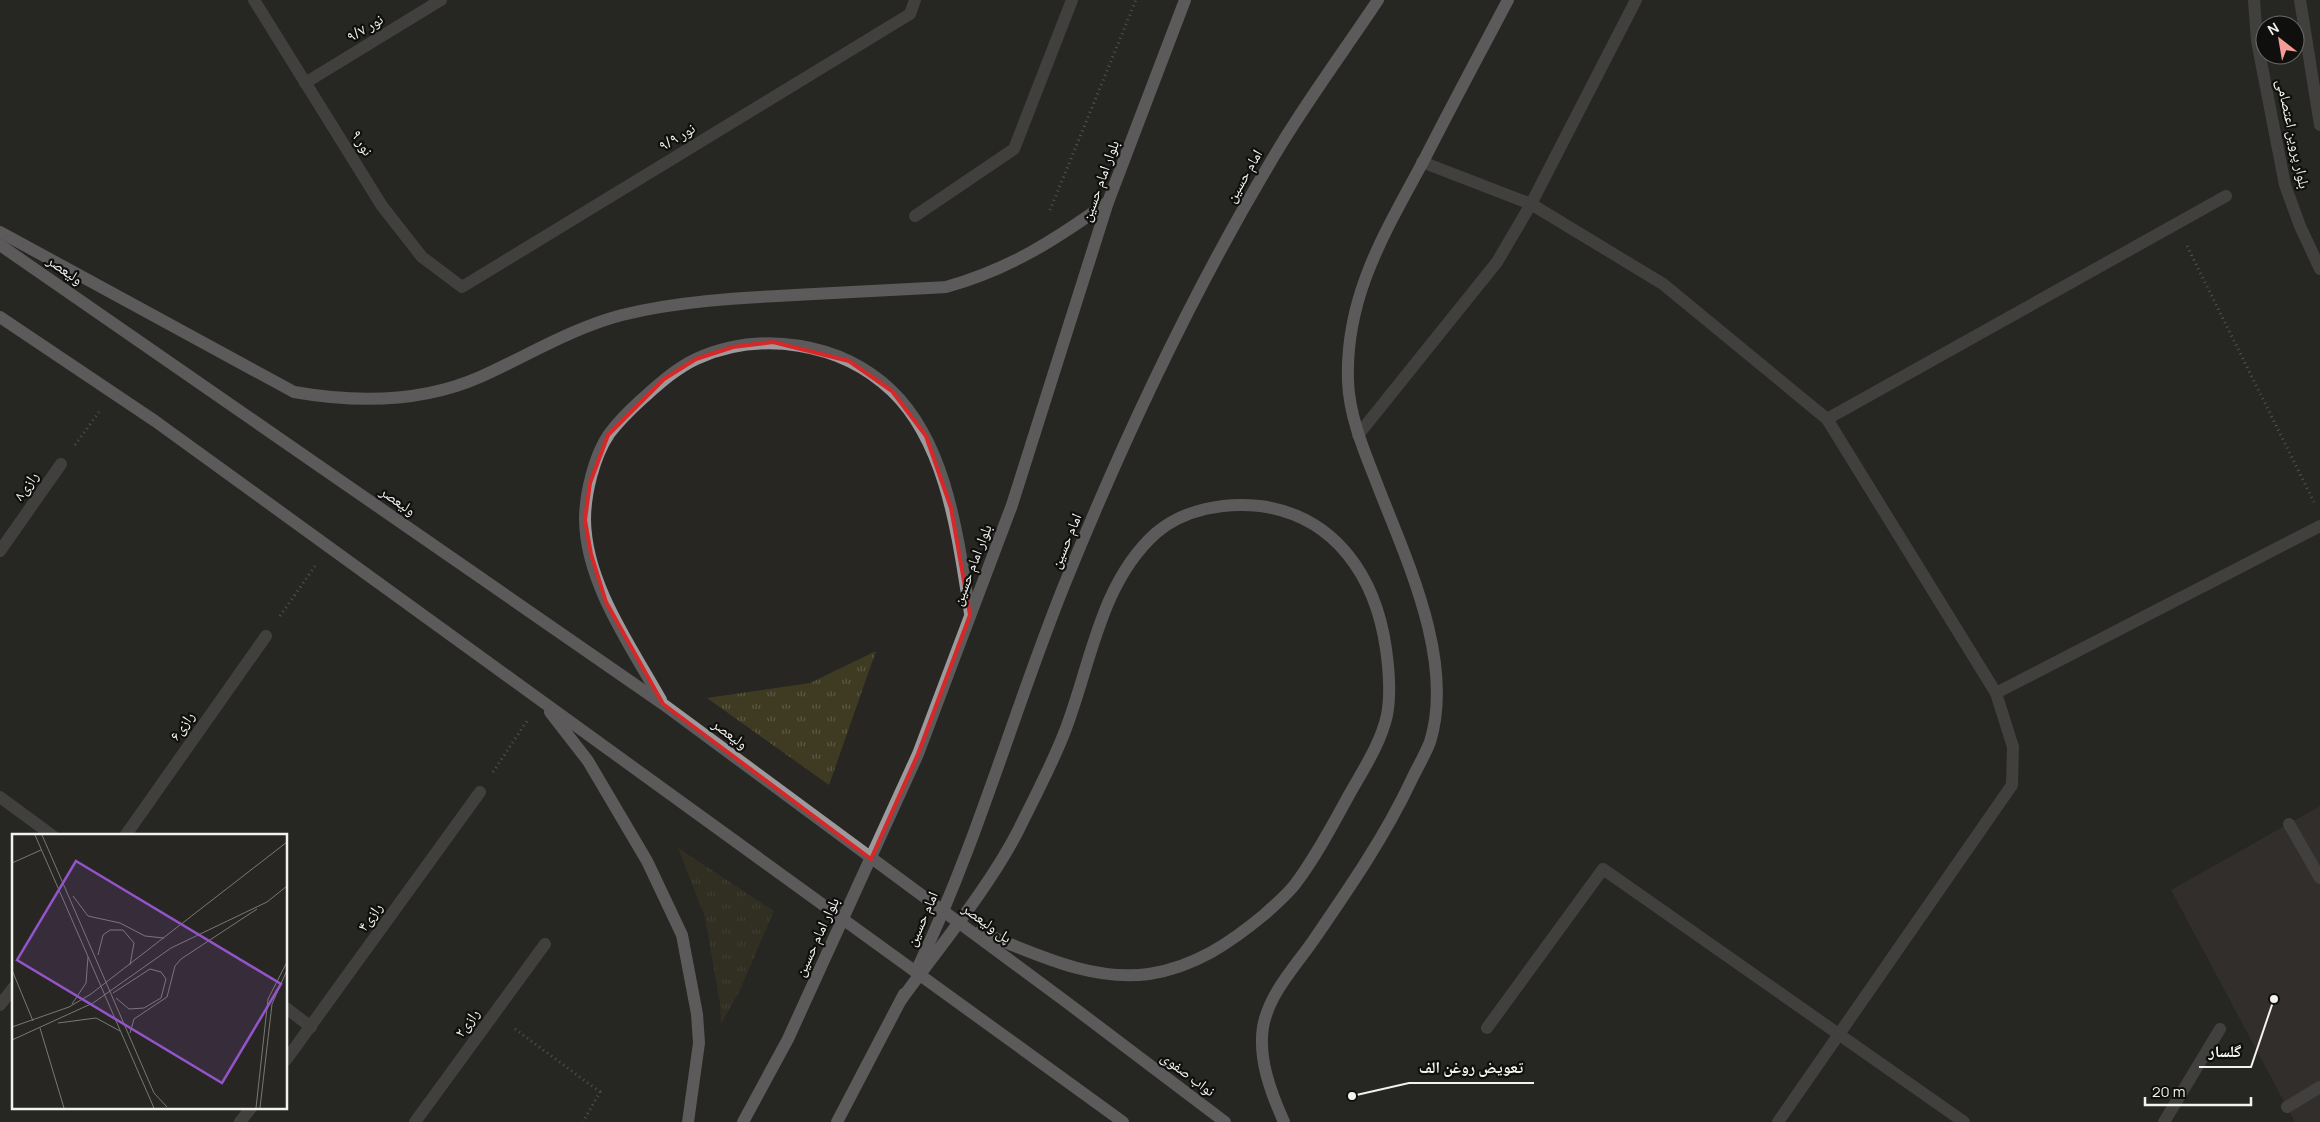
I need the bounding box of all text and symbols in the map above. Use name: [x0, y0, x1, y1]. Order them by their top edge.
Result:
street label: نور ۹/۷: [343, 8, 387, 47]
north arrow: [2255, 15, 2305, 65]
text: N: [2264, 18, 2282, 39]
street label: بلوار پروین اعتصامی: [2272, 77, 2315, 191]
street label: نور ۹/۹: [655, 117, 699, 156]
street label: نور ۹: [346, 126, 378, 160]
street label: بلوار امام حسین: [1075, 137, 1124, 225]
street label: امام حسین: [1220, 145, 1267, 206]
street label: ولیعصر: [42, 249, 88, 290]
street label: رازی۸: [8, 467, 43, 505]
street label: ولیعصر: [375, 480, 421, 521]
street label: امام حسین: [1045, 510, 1087, 572]
street label: بلوار امام حسین: [946, 521, 997, 608]
street label: رازی۶: [164, 707, 199, 745]
street label: ولیعصر: [707, 713, 752, 754]
inset map: [12, 834, 288, 1110]
street label: امام حسین: [900, 888, 943, 950]
street label: بلوار امام حسین: [789, 894, 844, 980]
street label: پل ولیعصر: [957, 897, 1016, 948]
street label: رازی۴: [352, 898, 387, 935]
street label: رازی۲: [449, 1004, 484, 1041]
callout: گلسار: [2199, 1036, 2251, 1067]
text: گلسار: [2208, 1040, 2241, 1062]
street label: نواب صفوی: [1157, 1046, 1220, 1101]
callout: تعویض روغن الف: [1409, 1052, 1534, 1083]
text: تعویض روغن الف: [1419, 1056, 1524, 1078]
scale bar: [2145, 1074, 2251, 1106]
text: 20 m: [2152, 1081, 2185, 1102]

